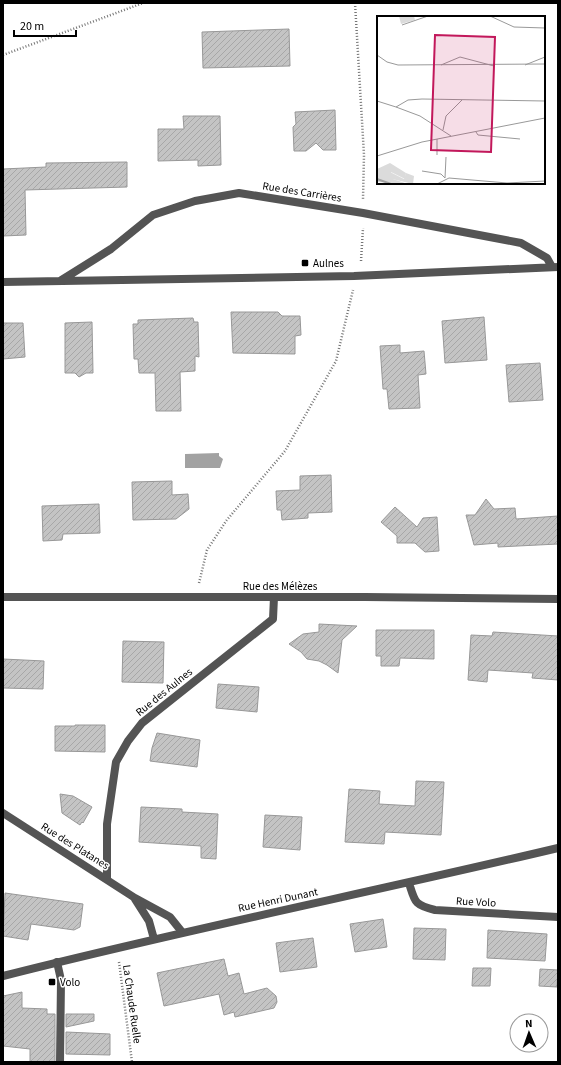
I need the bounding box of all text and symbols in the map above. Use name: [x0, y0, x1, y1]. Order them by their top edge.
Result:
scale bar: [14, 12, 76, 38]
inset map: [377, 16, 545, 184]
text: 20 m: [20, 18, 44, 35]
street label: Rue des Carrières: [261, 178, 343, 206]
place label: Aulnes: [313, 256, 344, 271]
marker: Aulnes: [300, 258, 310, 268]
street label: Rue des Mélèzes: [243, 579, 318, 594]
street label: Rue des Aulnes: [132, 664, 196, 720]
street label: Rue des Platanes: [38, 819, 112, 873]
street label: Rue Henri Dunant: [237, 884, 320, 916]
street label: Rue Volo: [456, 893, 496, 911]
street label: La Chaude Ruelle: [119, 964, 145, 1045]
place label: Volo: [60, 975, 80, 990]
marker: Volo: [47, 977, 57, 987]
north arrow: [509, 1013, 549, 1053]
text: N: [525, 1016, 533, 1031]

